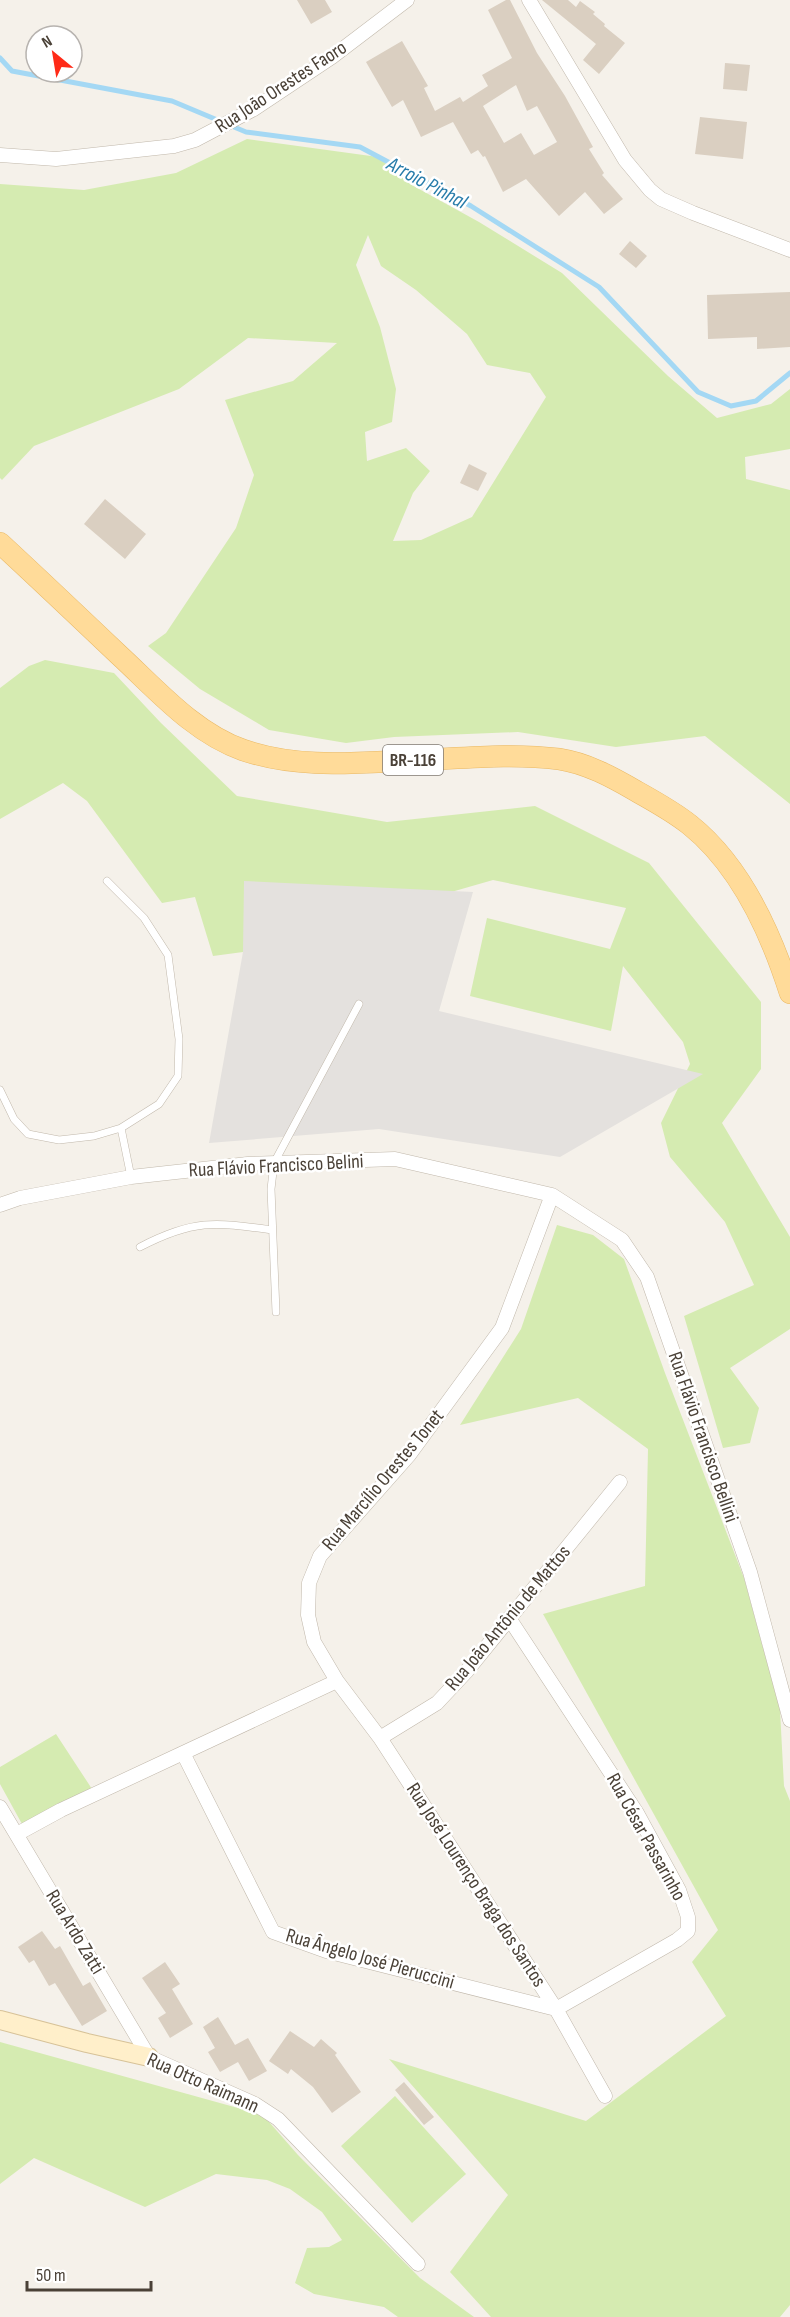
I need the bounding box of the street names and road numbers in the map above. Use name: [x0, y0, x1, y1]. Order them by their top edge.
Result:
street label: Rua João Orestes Faoro: [211, 36, 351, 138]
road number: BR-116: [383, 745, 443, 775]
street label: Rua Flávio Francisco Belini: [188, 1149, 364, 1183]
street label: Rua Flávio Francisco Bellini: [663, 1349, 743, 1525]
street label: Rua Marcílio Orestes Tonet: [317, 1404, 449, 1556]
street label: Rua João Antônio de Mattos: [440, 1540, 576, 1696]
street label: Rua César Passarinho: [601, 1769, 691, 1905]
street label: Rua José Lourenço Braga dos Santos: [401, 1778, 551, 1992]
street label: Rua Ardo Zatti: [40, 1885, 110, 1979]
street label: Rua Ângelo José Pieruccini: [283, 1923, 457, 1995]
street label: Rua Otto Raimann: [143, 2048, 263, 2118]

